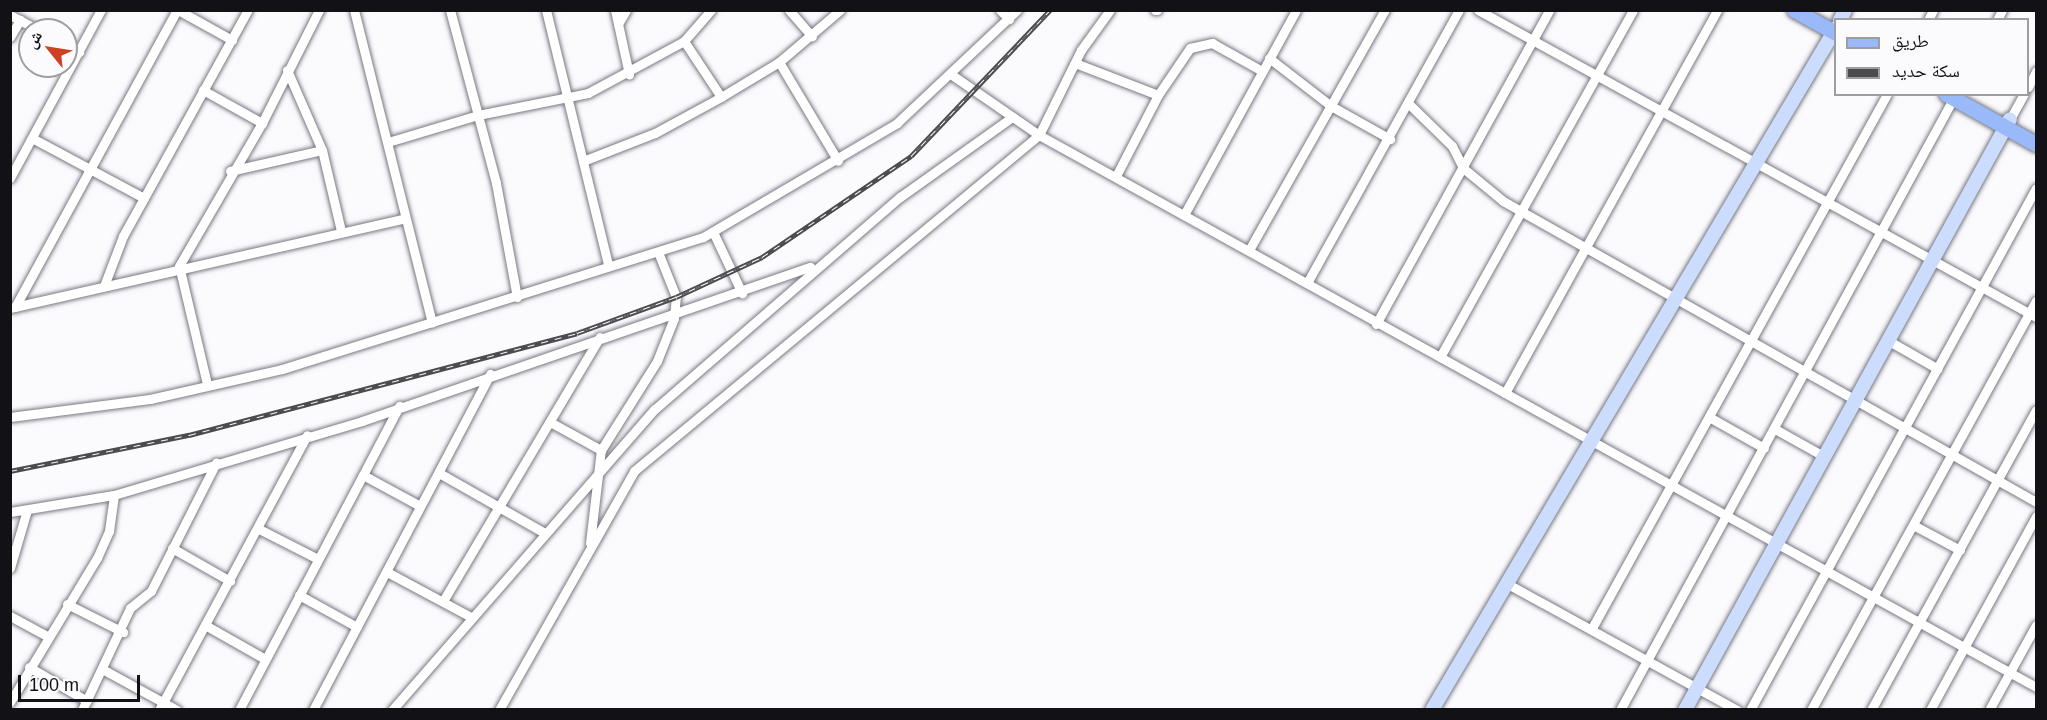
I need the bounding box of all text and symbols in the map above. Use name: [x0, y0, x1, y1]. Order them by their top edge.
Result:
north arrow: [18, 18, 78, 78]
legend: [1834, 18, 2029, 96]
text: ش: [22, 28, 45, 51]
text: طريق: [1892, 31, 1929, 51]
text: سكة حديد: [1892, 61, 1960, 81]
scale bar: [21, 663, 142, 701]
text: 100 m: [29, 675, 79, 695]

